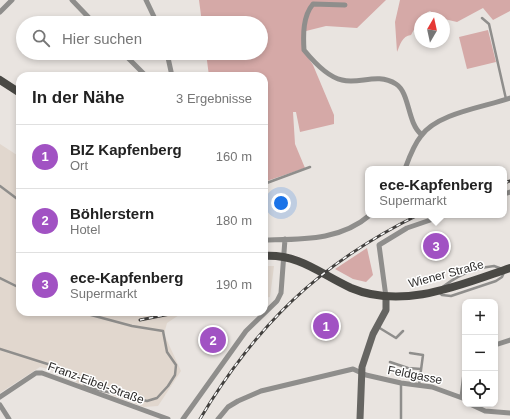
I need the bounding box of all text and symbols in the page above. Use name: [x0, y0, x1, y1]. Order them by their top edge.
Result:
north arrow: [414, 12, 450, 48]
search box: [16, 16, 268, 60]
icon: search: [30, 27, 52, 49]
text: Hier suchen: [62, 30, 142, 47]
text: In der Nähe: [32, 88, 125, 107]
text: 3 Ergebnisse: [176, 91, 252, 106]
text: BIZ Kapfenberg: [70, 141, 182, 158]
text: 1: [41, 149, 49, 164]
text: 160 m: [216, 149, 252, 164]
text: Ort: [70, 158, 88, 173]
popup: [365, 166, 507, 218]
text: ece-Kapfenberg: [379, 176, 493, 193]
your location: [271, 193, 291, 213]
text: Supermarkt: [379, 193, 447, 208]
text: Böhlerstern: [70, 205, 154, 222]
text: 2: [41, 213, 49, 228]
text: 180 m: [216, 213, 252, 228]
text: Hotel: [70, 222, 100, 237]
pin: 3: [423, 231, 449, 261]
street label: Wiener Straße: [407, 257, 485, 291]
text: ece-Kapfenberg: [70, 269, 183, 286]
text: 3: [41, 277, 49, 292]
text: 190 m: [216, 277, 252, 292]
text: Supermarkt: [70, 286, 137, 301]
map controls: [462, 299, 498, 407]
button: +: [462, 299, 498, 335]
pin: 1: [313, 311, 339, 341]
pin: 2: [200, 325, 226, 355]
button: −: [462, 335, 498, 371]
street label: Franz-Eibel-Straße: [46, 359, 146, 407]
street label: Feldgasse: [386, 363, 444, 387]
button: locate: [462, 371, 498, 407]

